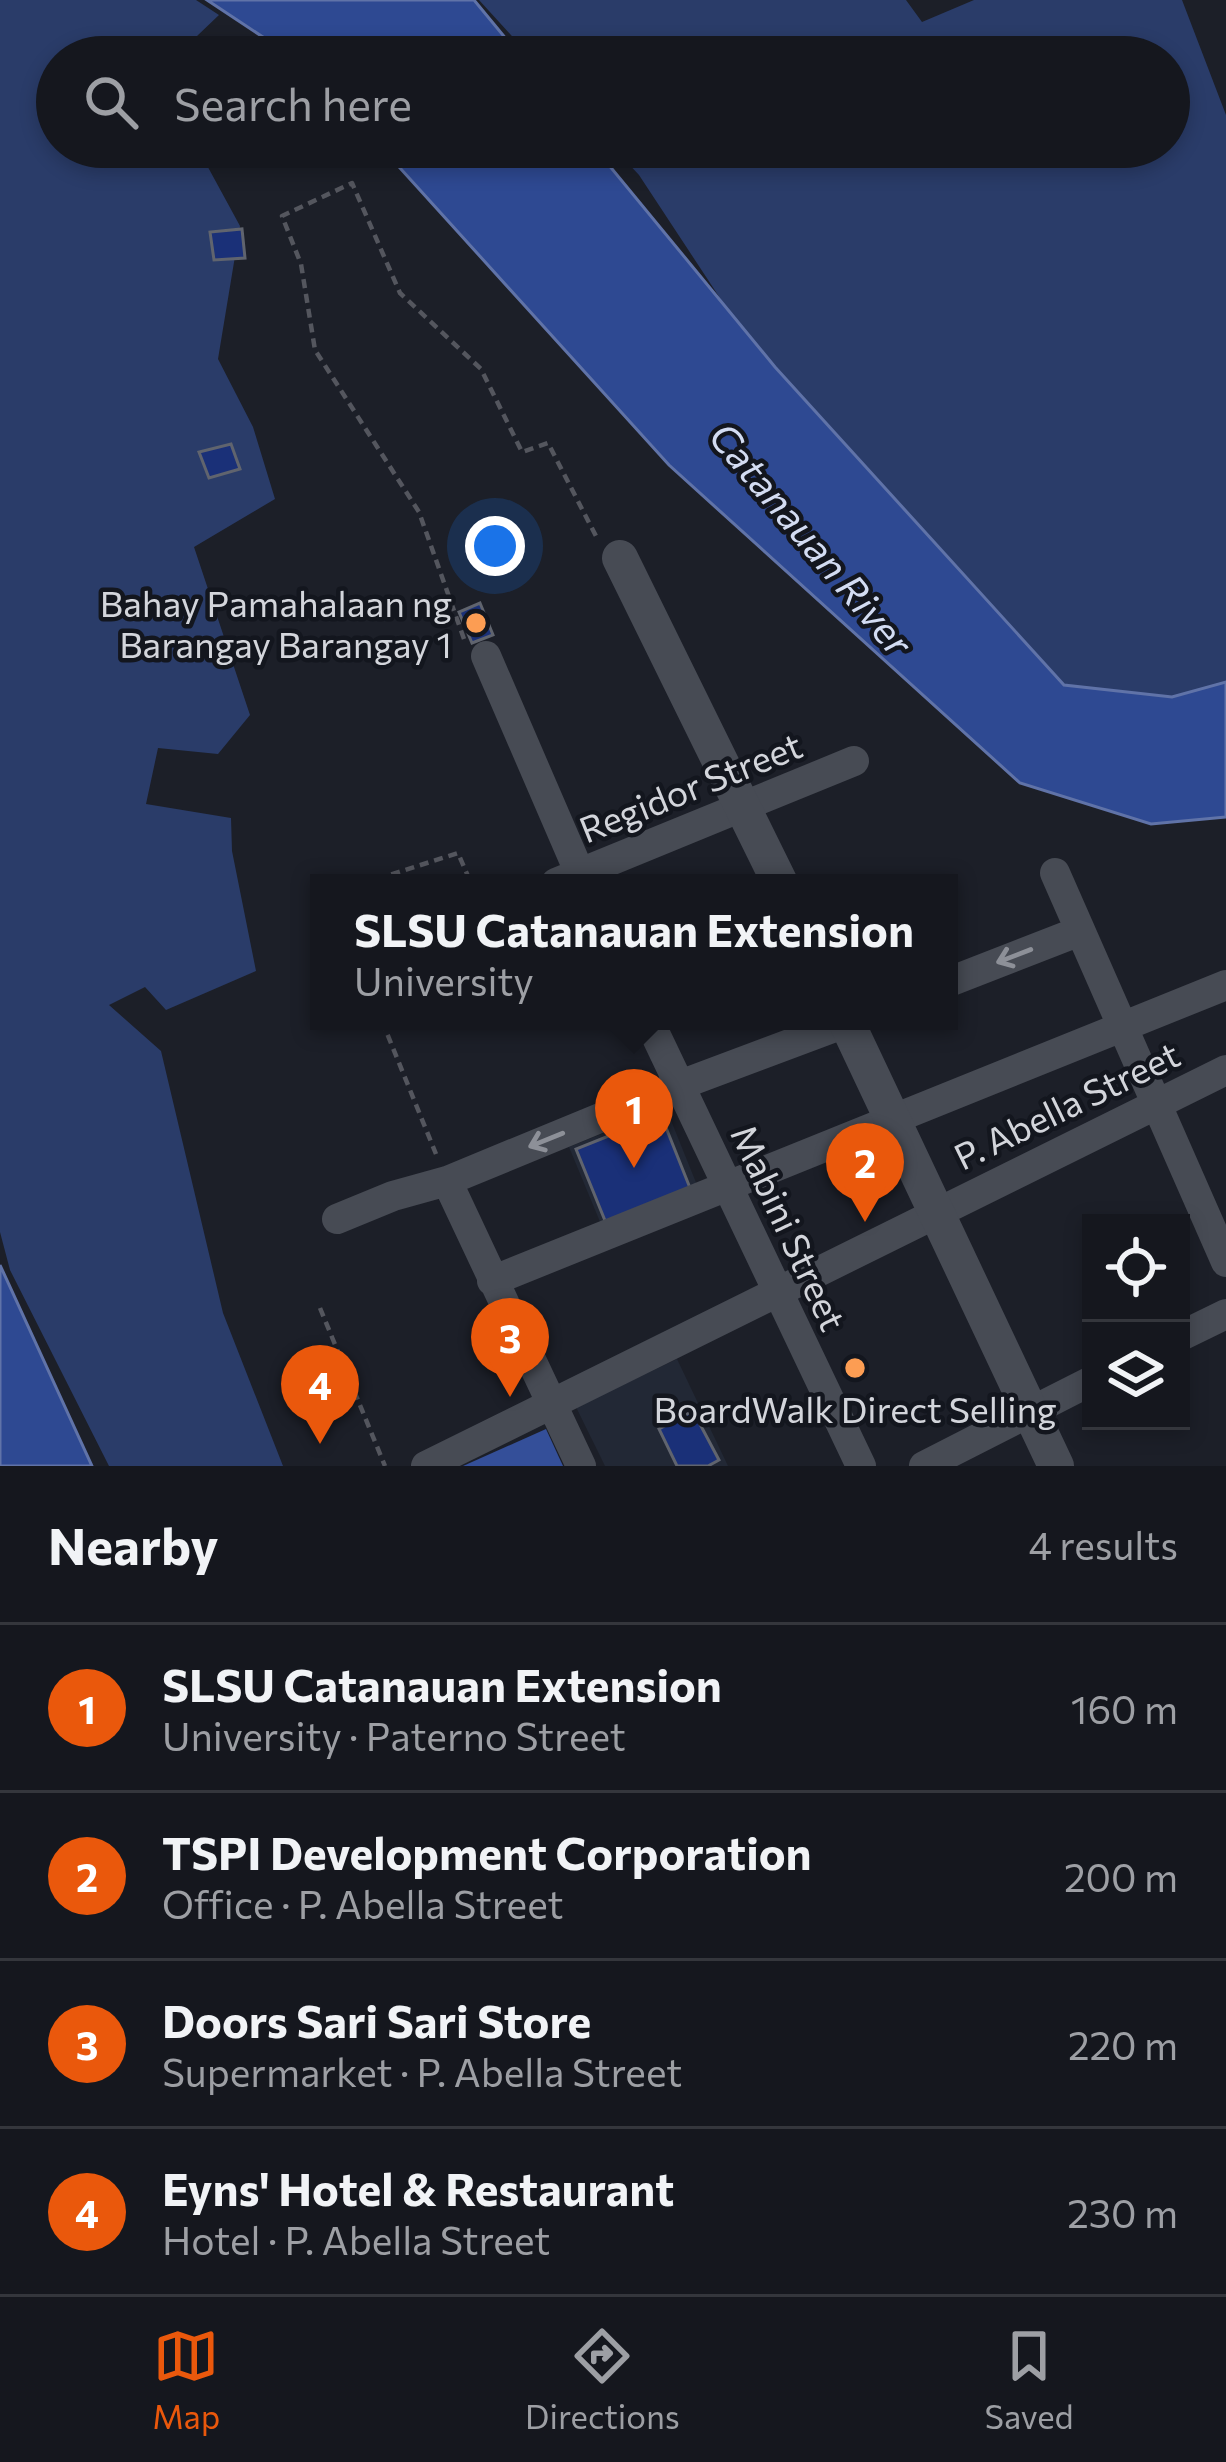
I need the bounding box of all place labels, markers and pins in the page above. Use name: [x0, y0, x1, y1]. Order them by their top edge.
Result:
place label: Bahay Pamahalaan ng Barangay Barangay 1: [100, 580, 452, 665]
marker: Bahay Pamahalaan ng Barangay Barangay 1: [463, 610, 489, 636]
pin: 1: [595, 1069, 673, 1168]
pin: 2: [826, 1123, 904, 1222]
pin: 3: [471, 1298, 549, 1397]
pin: 4: [281, 1345, 359, 1444]
marker: BoardWalk Direct Selling: [842, 1355, 868, 1381]
place label: BoardWalk Direct Selling: [653, 1386, 1057, 1430]

